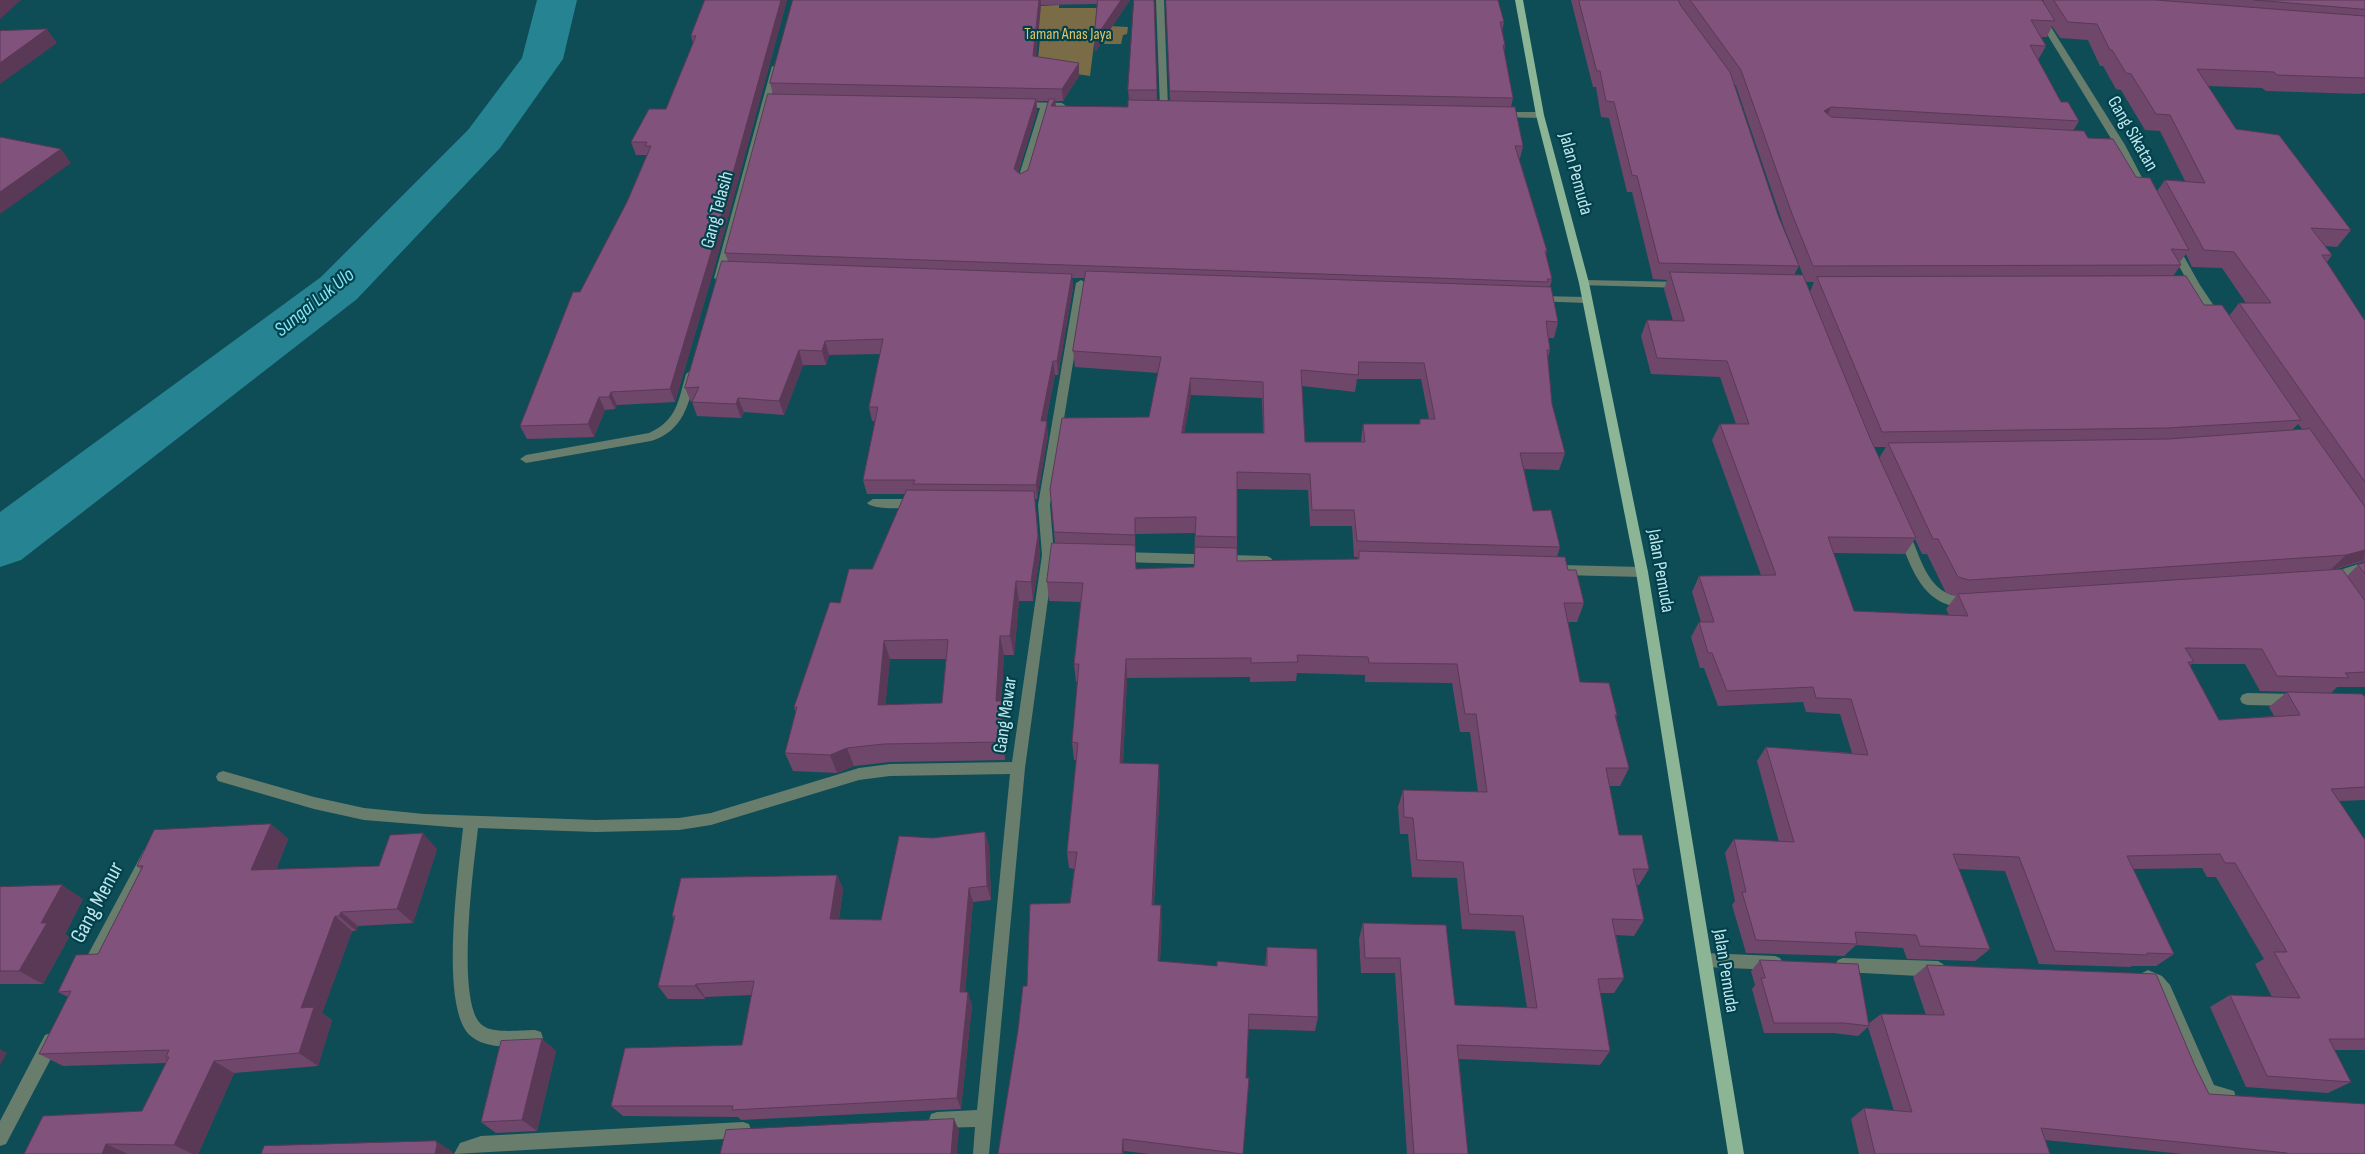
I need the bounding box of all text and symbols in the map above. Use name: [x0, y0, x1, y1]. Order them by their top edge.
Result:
park label: Taman Anas Jaya: [1024, 25, 1112, 45]
street label: Gang Sikatan: [2101, 92, 2163, 176]
street label: Jalan Pemuda: [1553, 130, 1597, 218]
street label: Gang Telasih: [697, 169, 739, 251]
water label: Sungai Luk Ulo: [270, 264, 360, 342]
street label: Jalan Pemuda: [1641, 528, 1679, 614]
street label: Gang Mawar: [989, 675, 1023, 755]
street label: Gang Menur: [66, 858, 130, 948]
street label: Jalan Pemuda: [1707, 928, 1743, 1014]

